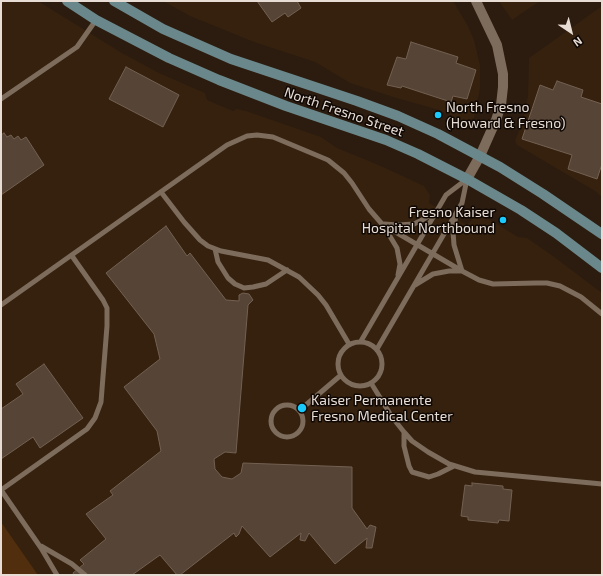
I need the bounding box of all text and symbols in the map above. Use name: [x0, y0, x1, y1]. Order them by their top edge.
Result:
north arrow: [551, 12, 591, 52]
text: N: [571, 35, 585, 50]
street label: North Fresno Street: [282, 84, 406, 140]
place label: North Fresno (Howard & Fresno): [446, 99, 565, 132]
marker: North Fresno (Howard & Fresno): [433, 110, 443, 120]
place label: Fresno Kaiser Hospital Northbound: [362, 204, 495, 236]
marker: Fresno Kaiser Hospital Northbound: [498, 215, 508, 225]
place label: Kaiser Permanente Fresno Medical Center: [311, 392, 453, 424]
marker: Kaiser Permanente Fresno Medical Center: [296, 402, 308, 414]

